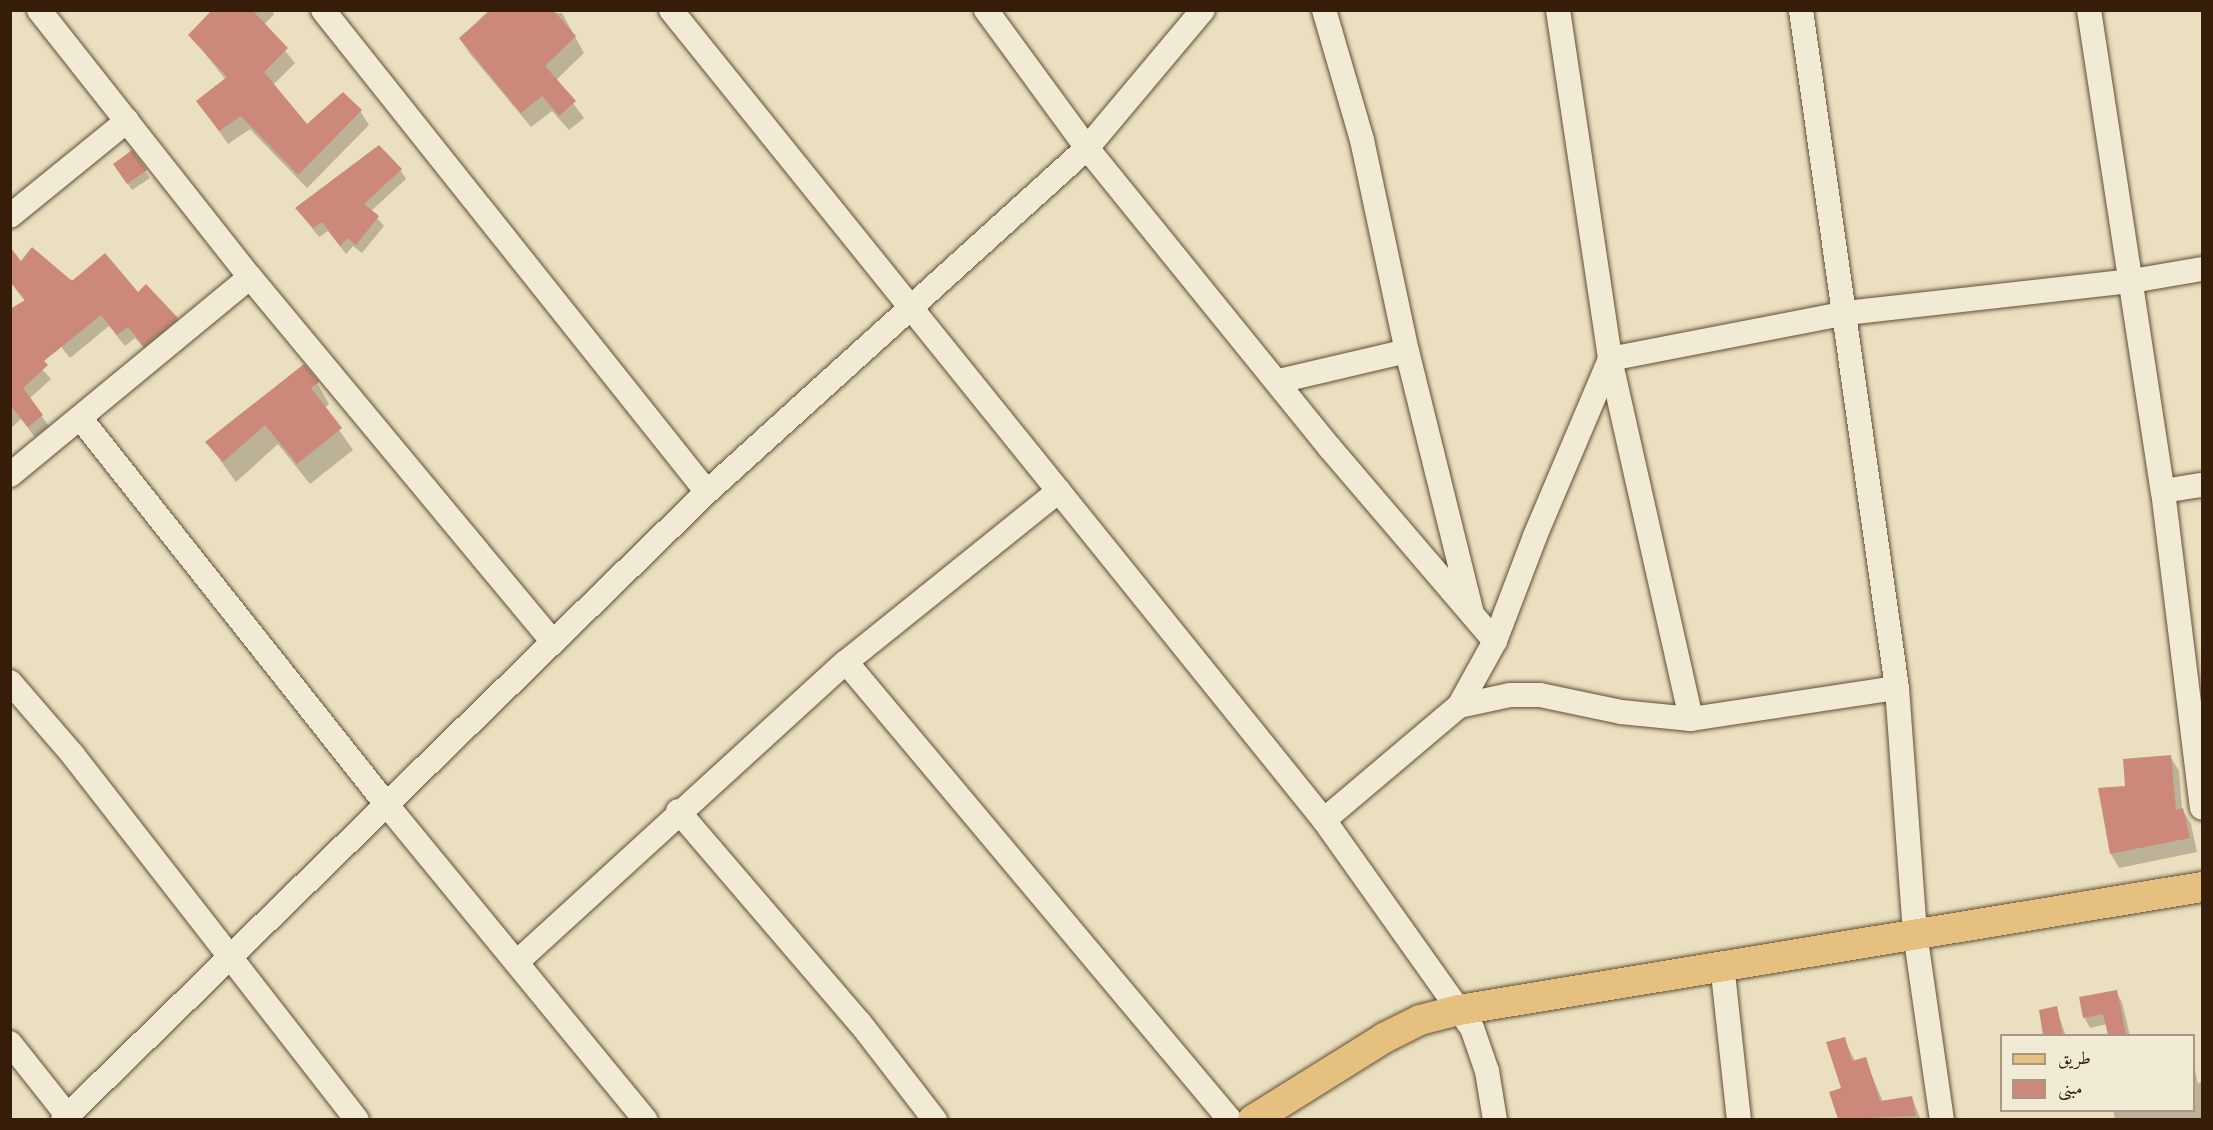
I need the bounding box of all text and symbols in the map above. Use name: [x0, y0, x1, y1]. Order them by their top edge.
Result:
legend: [2000, 1034, 2195, 1112]
text: طريق: [2058, 1047, 2091, 1073]
text: مبنى: [2058, 1077, 2083, 1103]

